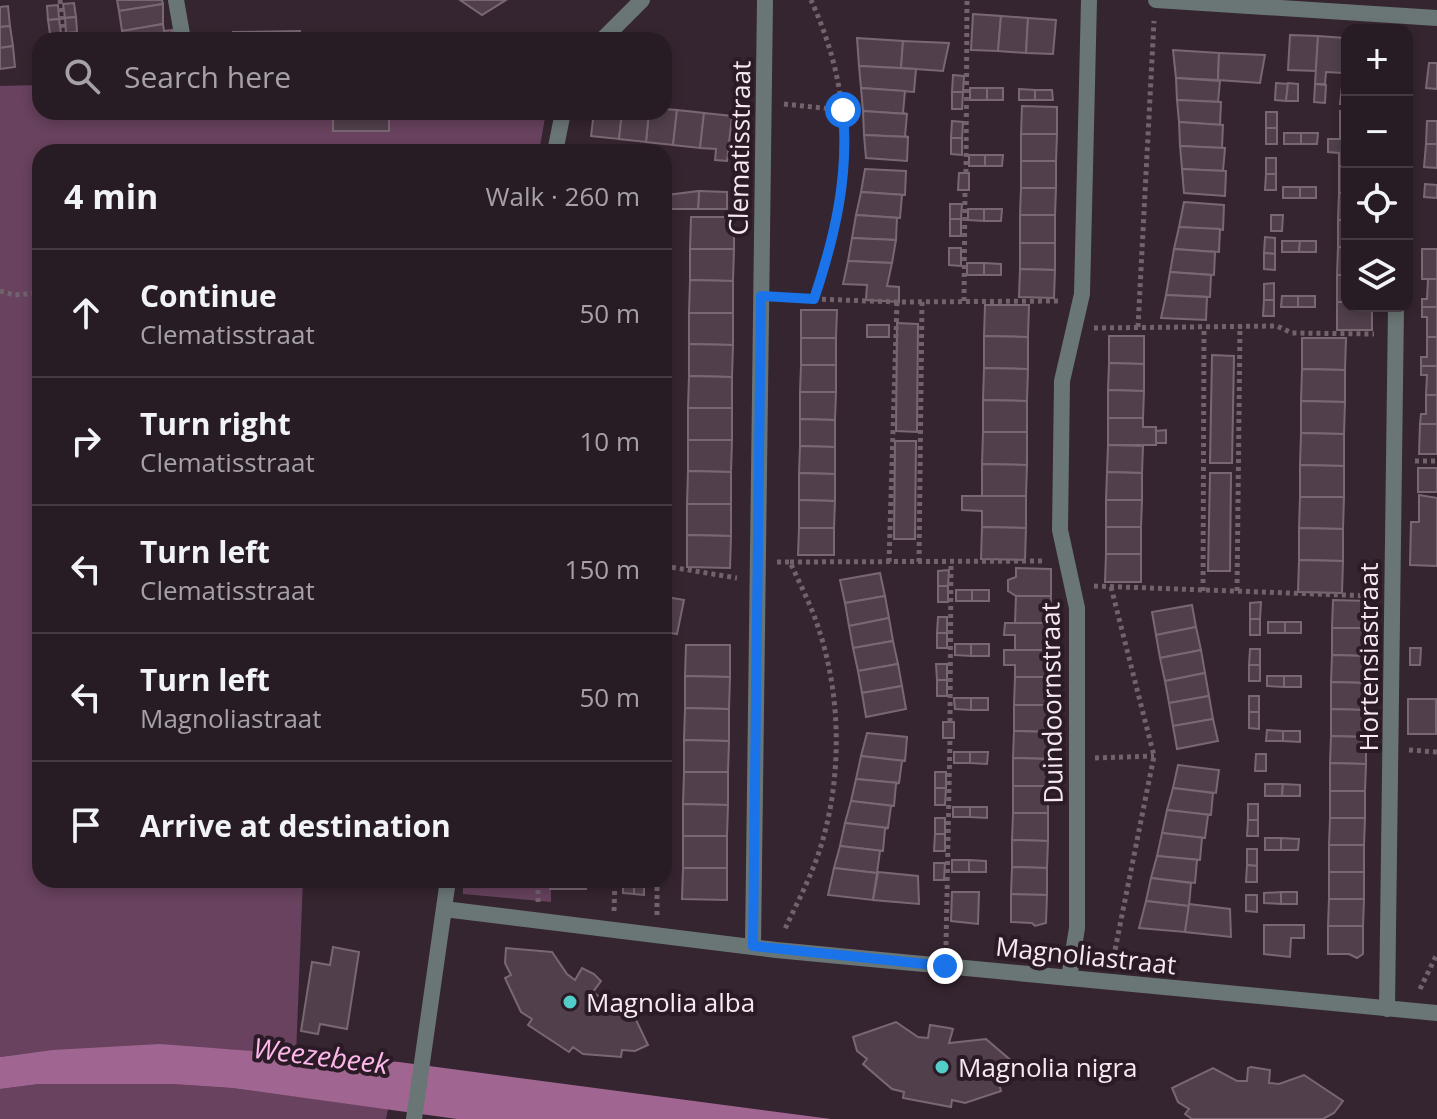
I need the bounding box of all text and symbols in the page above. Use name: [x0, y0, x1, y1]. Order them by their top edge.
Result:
map controls: [1341, 24, 1413, 312]
button: +: [1341, 24, 1413, 96]
search box: [32, 32, 672, 120]
icon: search: [60, 54, 104, 98]
text: Search here: [124, 56, 291, 97]
street label: Clematisstraat: [719, 60, 759, 236]
route start: [825, 92, 861, 128]
button: −: [1341, 96, 1413, 168]
button: locate: [1341, 168, 1413, 240]
text: 4 min: [64, 173, 158, 219]
text: Walk · 260 m: [486, 178, 640, 214]
button: layers: [1341, 240, 1413, 312]
text: Continue: [140, 275, 277, 316]
icon: ahead: [64, 291, 108, 335]
text: 50 m: [579, 295, 640, 331]
text: Clematisstraat: [140, 316, 315, 352]
text: Turn right: [140, 403, 291, 444]
icon: right: [64, 419, 108, 463]
text: 10 m: [579, 423, 640, 459]
text: Clematisstraat: [140, 444, 315, 480]
text: Turn left: [140, 531, 270, 572]
icon: left: [64, 547, 108, 591]
text: 150 m: [565, 551, 640, 587]
street label: Hortensiastraat: [1350, 562, 1386, 752]
text: Clematisstraat: [140, 572, 315, 608]
street label: Duindoornstraat: [1031, 602, 1071, 804]
text: Turn left: [140, 659, 270, 700]
icon: left: [64, 675, 108, 719]
text: 50 m: [579, 679, 640, 715]
text: Magnoliastraat: [140, 700, 322, 736]
icon: arrive: [64, 803, 108, 847]
text: Arrive at destination: [140, 805, 451, 846]
street label: Magnoliastraat: [994, 928, 1178, 982]
route end: [927, 948, 963, 984]
place label: Magnolia alba: [586, 984, 755, 1020]
marker: Magnolia alba: [561, 993, 579, 1011]
water label: Weezebeek: [251, 1028, 392, 1082]
place label: Magnolia nigra: [958, 1049, 1138, 1085]
marker: Magnolia nigra: [933, 1058, 951, 1076]

